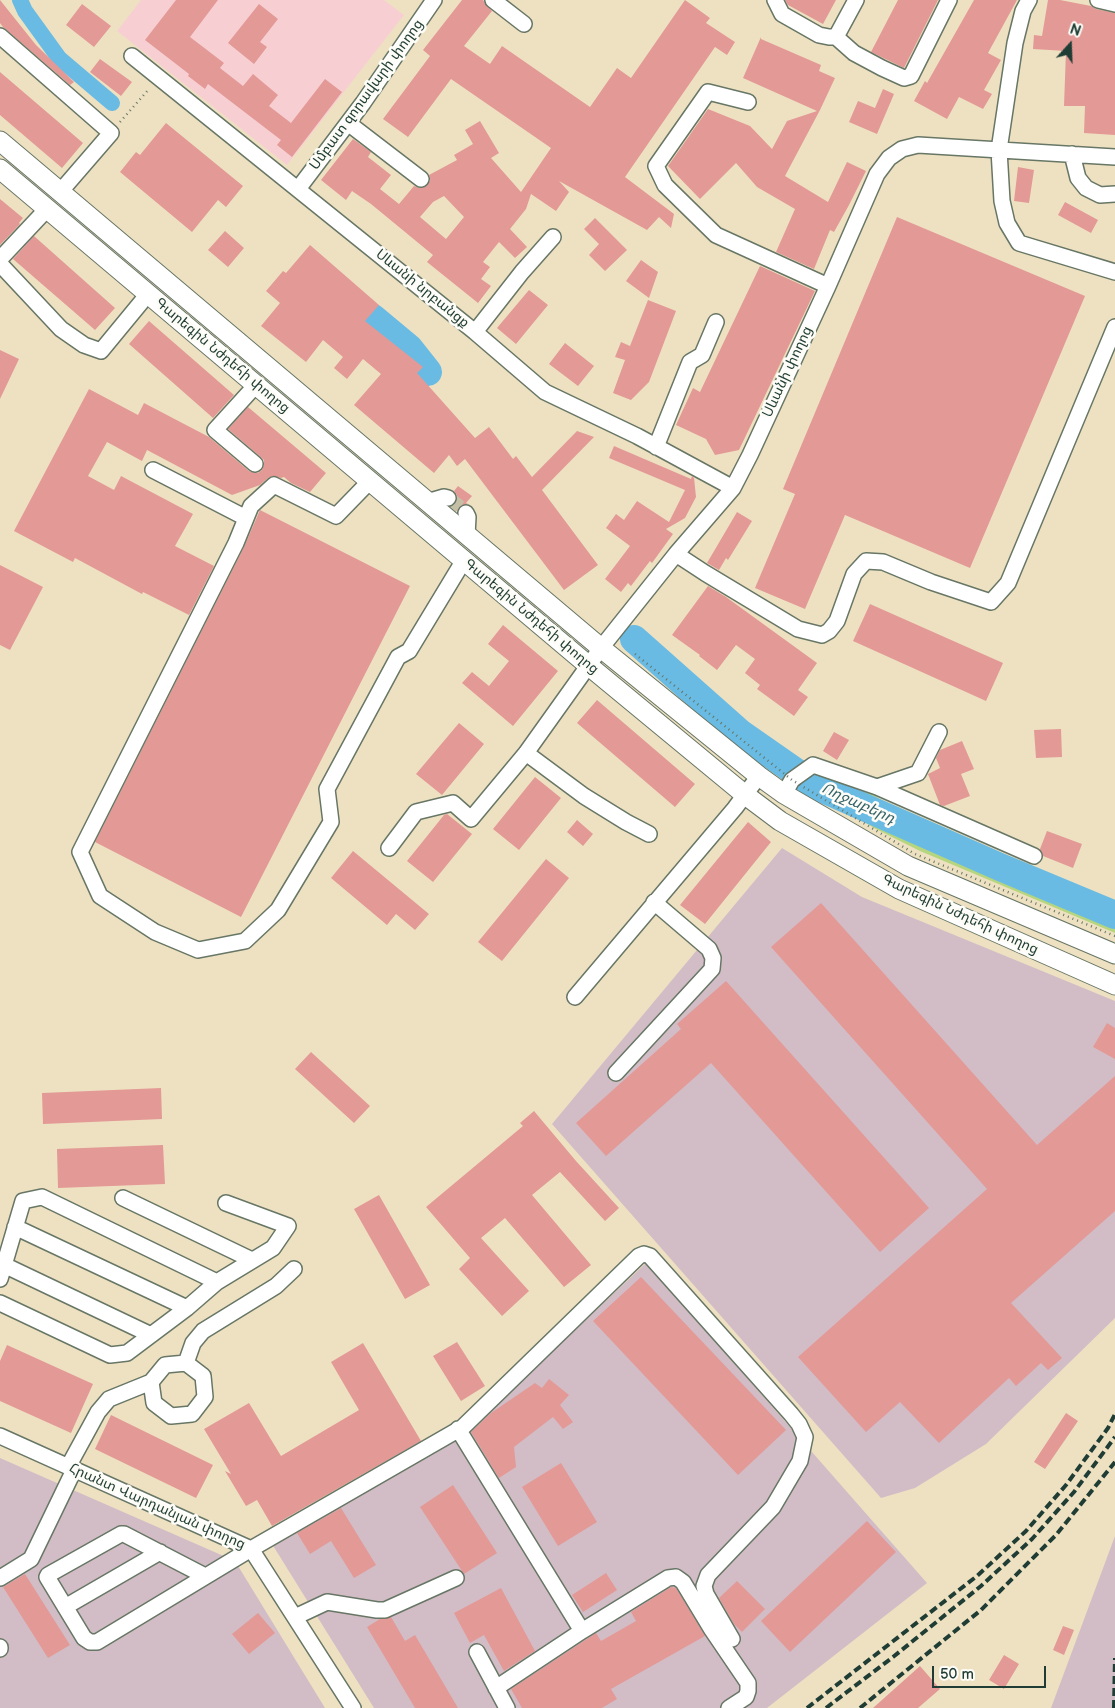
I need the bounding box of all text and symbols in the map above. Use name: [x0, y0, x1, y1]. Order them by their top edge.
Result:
street label: Սմբատ զորավարի փողոց: [307, 16, 427, 174]
north arrow: [1045, 20, 1095, 70]
text: N: [1067, 21, 1083, 40]
street label: Սևանի նրբանցք: [372, 246, 472, 332]
street label: Գարեգին Նժդեհի փողոց: [151, 295, 293, 417]
street label: Սևանի փողոց: [760, 324, 816, 420]
street label: Գարեգին Նժդեհի փողոց: [460, 556, 602, 678]
water label: Ողջաբերդ: [819, 780, 897, 828]
street label: Գարեգին Նժդեհի փողոց: [879, 871, 1041, 959]
street label: Հրանտ Վարդանյան փողոց: [66, 1460, 248, 1554]
scale bar: [935, 1656, 1049, 1688]
text: 50 m: [940, 1665, 974, 1684]

